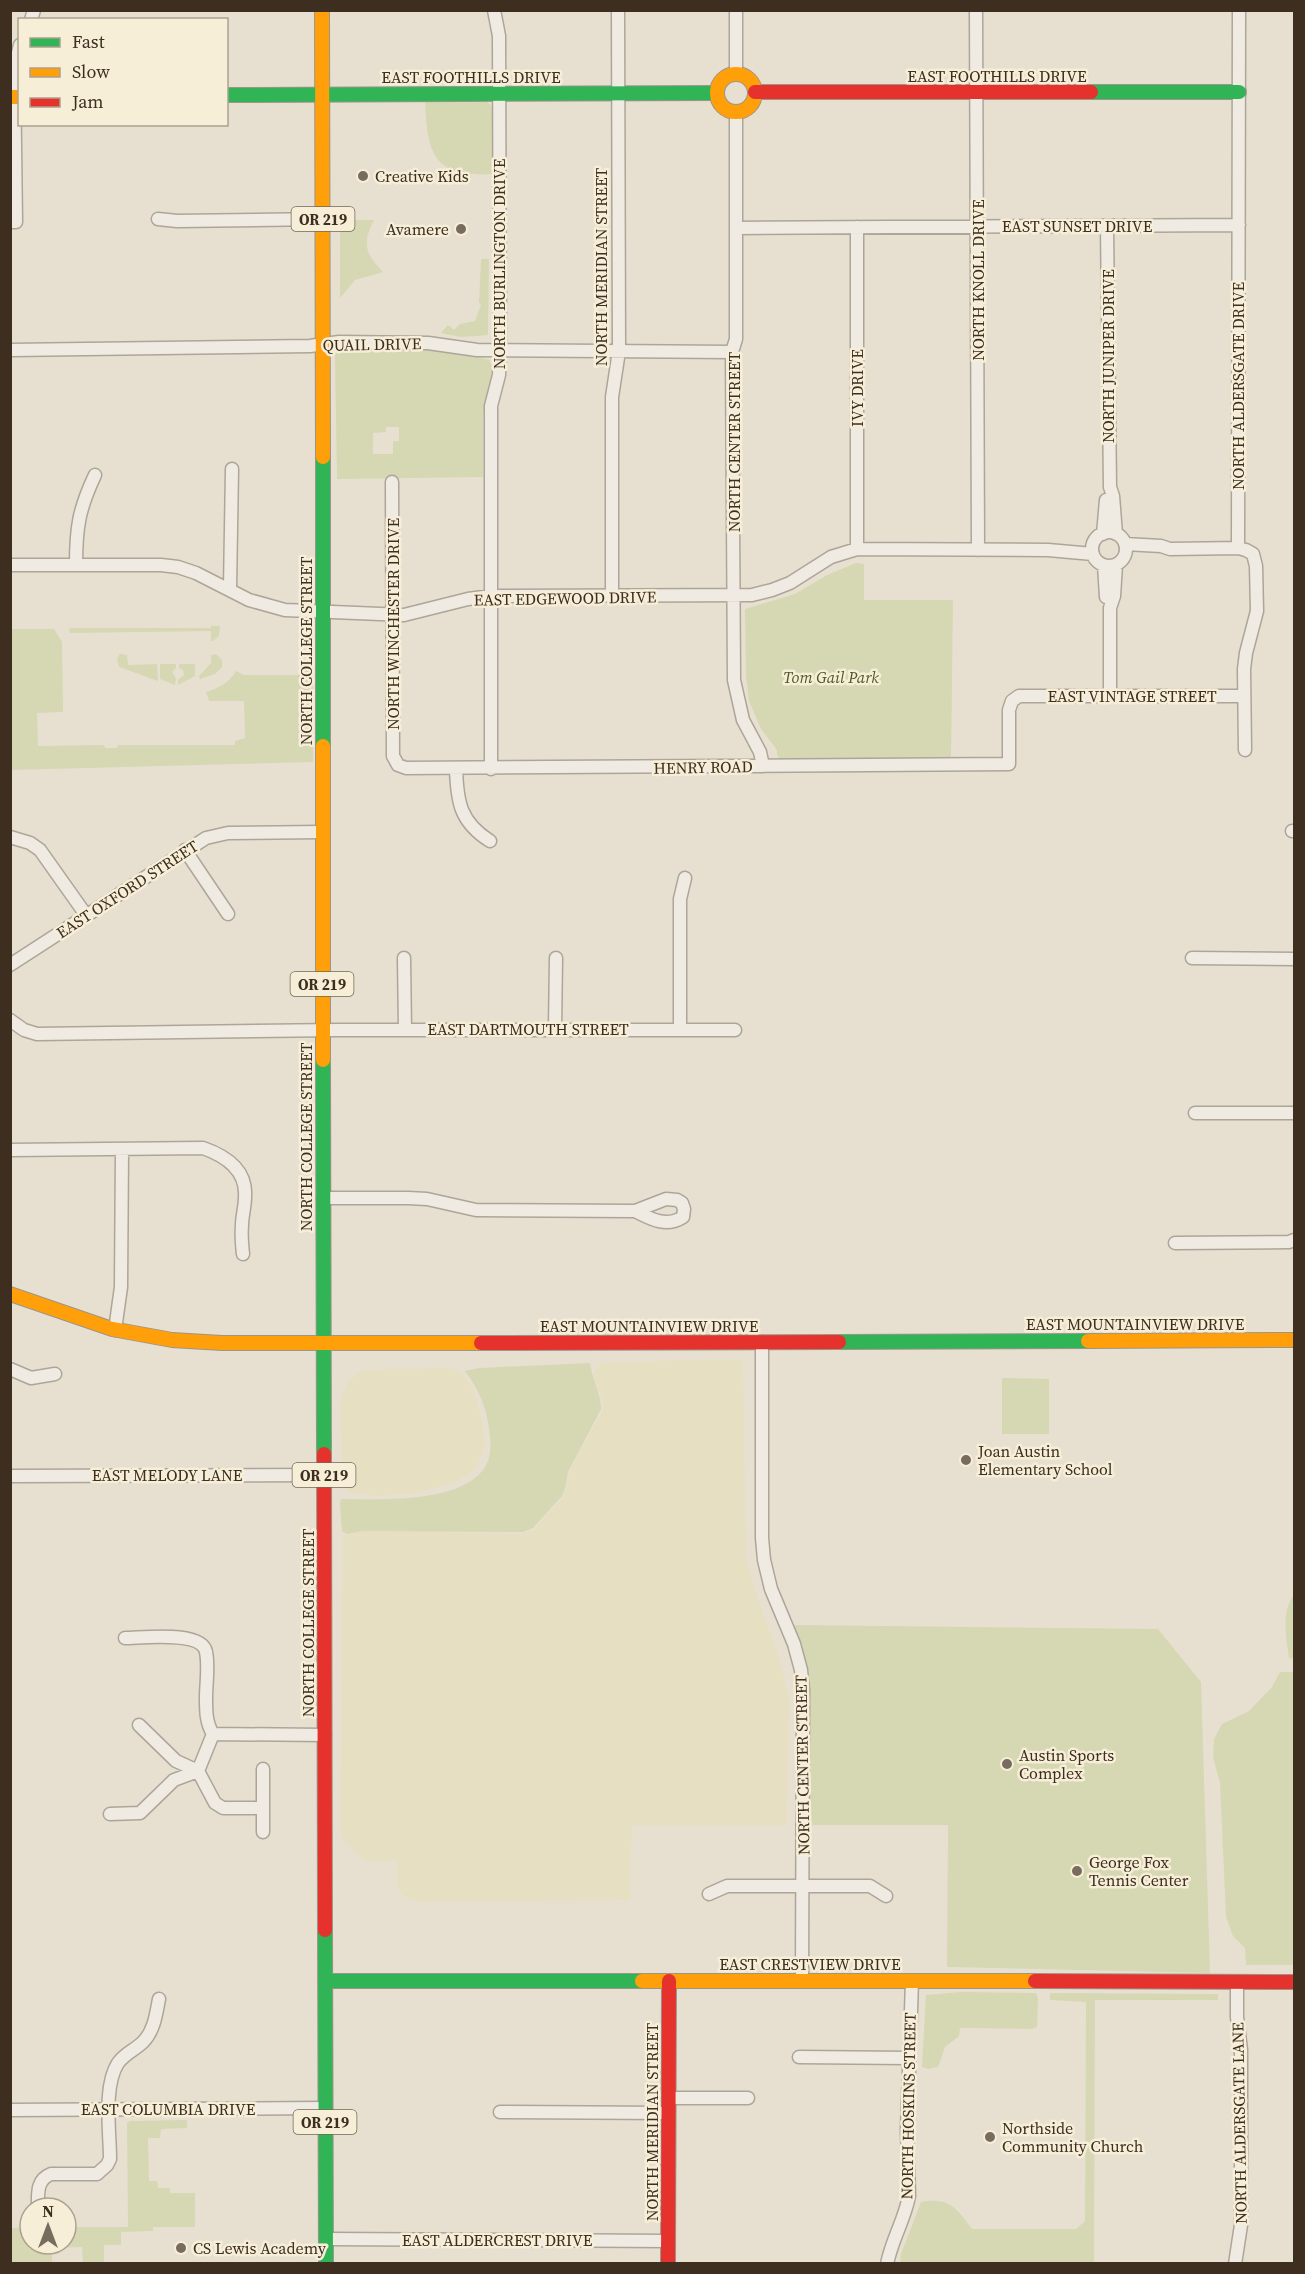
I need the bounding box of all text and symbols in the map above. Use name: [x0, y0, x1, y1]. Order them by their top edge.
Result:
legend: [18, 18, 228, 126]
text: Fast: [72, 29, 105, 54]
text: Slow: [72, 59, 110, 84]
street label: EAST FOOTHILLS DRIVE: [907, 65, 1087, 87]
street label: EAST FOOTHILLS DRIVE: [381, 66, 561, 88]
text: Jam: [71, 89, 104, 114]
street label: NORTH BURLINGTON DRIVE: [488, 158, 510, 369]
place label: Creative Kids: [375, 165, 469, 187]
street label: NORTH MERIDIAN STREET: [590, 167, 612, 366]
marker: Creative Kids: [356, 169, 370, 183]
street label: NORTH KNOLL DRIVE: [967, 199, 989, 361]
road number: OR 219: [292, 207, 354, 231]
street label: EAST SUNSET DRIVE: [1002, 215, 1153, 237]
place label: Avamere: [386, 218, 449, 240]
marker: Avamere: [454, 222, 468, 236]
street label: NORTH JUNIPER DRIVE: [1097, 269, 1119, 443]
street label: NORTH ALDERSGATE DRIVE: [1227, 282, 1249, 490]
street label: QUAIL DRIVE: [322, 332, 422, 356]
street label: IVY DRIVE: [846, 349, 868, 427]
street label: NORTH CENTER STREET: [723, 352, 745, 532]
street label: NORTH WINCHESTER DRIVE: [382, 518, 404, 730]
street label: NORTH COLLEGE STREET: [295, 556, 317, 745]
street label: EAST EDGEWOOD DRIVE: [474, 585, 657, 611]
park label: Tom Gail Park: [783, 666, 879, 688]
street label: EAST VINTAGE STREET: [1047, 685, 1217, 707]
street label: HENRY ROAD: [653, 755, 753, 779]
street label: EAST OXFORD STREET: [52, 835, 203, 943]
road number: OR 219: [290, 972, 354, 996]
street label: EAST DARTMOUTH STREET: [427, 1018, 629, 1040]
street label: NORTH COLLEGE STREET: [295, 1042, 317, 1231]
street label: EAST MOUNTAINVIEW DRIVE: [1026, 1313, 1245, 1335]
street label: EAST MOUNTAINVIEW DRIVE: [540, 1315, 759, 1337]
place label: Joan Austin Elementary School: [977, 1440, 1113, 1480]
marker: Joan Austin Elementary School: [959, 1453, 973, 1467]
road number: OR 219: [292, 1463, 356, 1487]
street label: EAST MELODY LANE: [92, 1464, 243, 1486]
street label: NORTH COLLEGE STREET: [297, 1528, 319, 1717]
street label: NORTH CENTER STREET: [789, 1674, 815, 1855]
place label: Austin Sports Complex: [1019, 1744, 1114, 1784]
marker: Austin Sports Complex: [1000, 1757, 1014, 1771]
place label: George Fox Tennis Center: [1089, 1851, 1189, 1891]
marker: George Fox Tennis Center: [1070, 1864, 1084, 1878]
street label: EAST CRESTVIEW DRIVE: [719, 1953, 901, 1975]
street label: NORTH HOSKINS STREET: [895, 2012, 921, 2200]
street label: NORTH MERIDIAN STREET: [641, 2022, 663, 2221]
street label: NORTH ALDERSGATE LANE: [1226, 2022, 1252, 2224]
street label: EAST COLUMBIA DRIVE: [81, 2098, 256, 2120]
road number: OR 219: [294, 2110, 356, 2134]
place label: Northside Community Church: [1002, 2117, 1144, 2157]
marker: Northside Community Church: [983, 2130, 997, 2144]
north arrow: [18, 2196, 78, 2256]
text: N: [42, 2200, 54, 2222]
street label: EAST ALDERCREST DRIVE: [402, 2229, 593, 2251]
place label: CS Lewis Academy: [193, 2237, 327, 2259]
marker: CS Lewis Academy: [174, 2241, 188, 2255]

